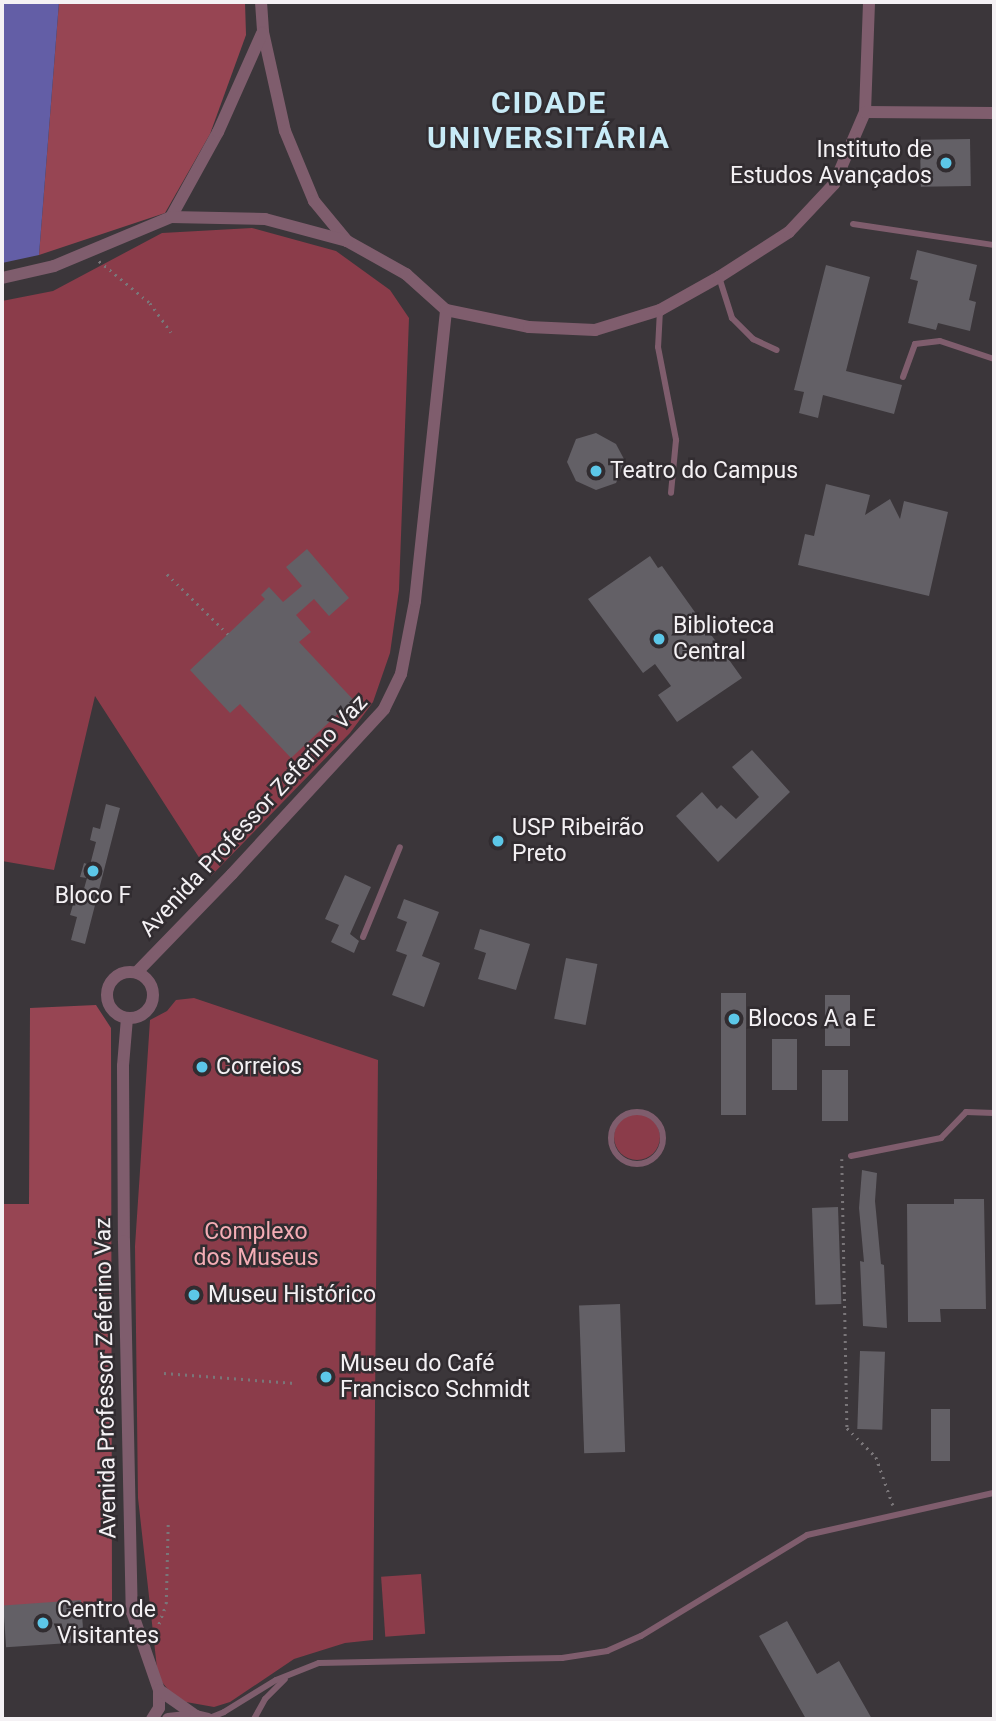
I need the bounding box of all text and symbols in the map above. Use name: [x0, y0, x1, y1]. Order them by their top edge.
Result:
district label: CIDADE UNIVERSITÁRIA: [429, 85, 669, 155]
place label: Instituto de Estudos Avançados: [730, 136, 932, 190]
marker: Instituto de Estudos Avançados: [938, 155, 954, 171]
place label: Teatro do Campus: [610, 457, 798, 485]
marker: Teatro do Campus: [588, 463, 604, 479]
place label: Biblioteca Central: [673, 612, 774, 666]
marker: Biblioteca Central: [651, 631, 667, 647]
street label: Avenida Professor Zeferino Vaz: [134, 689, 374, 943]
place label: USP Ribeirão Preto: [512, 814, 644, 868]
marker: USP Ribeirão Preto: [490, 833, 506, 849]
marker: Bloco F: [85, 863, 101, 879]
place label: Bloco F: [55, 882, 131, 910]
place label: Blocos A a E: [748, 1005, 876, 1033]
marker: Blocos A a E: [726, 1011, 742, 1027]
place label: Correios: [216, 1053, 302, 1081]
marker: Correios: [194, 1059, 210, 1075]
street label: Avenida Professor Zeferino Vaz: [89, 1217, 123, 1539]
park label: Complexo dos Museus: [193, 1218, 319, 1272]
place label: Museu Histórico: [208, 1281, 376, 1309]
marker: Museu Histórico: [186, 1287, 202, 1303]
place label: Museu do Café Francisco Schmidt: [340, 1350, 530, 1404]
marker: Museu do Café Francisco Schmidt: [318, 1369, 334, 1385]
place label: Centro de Visitantes: [57, 1596, 159, 1650]
marker: Centro de Visitantes: [35, 1615, 51, 1631]

